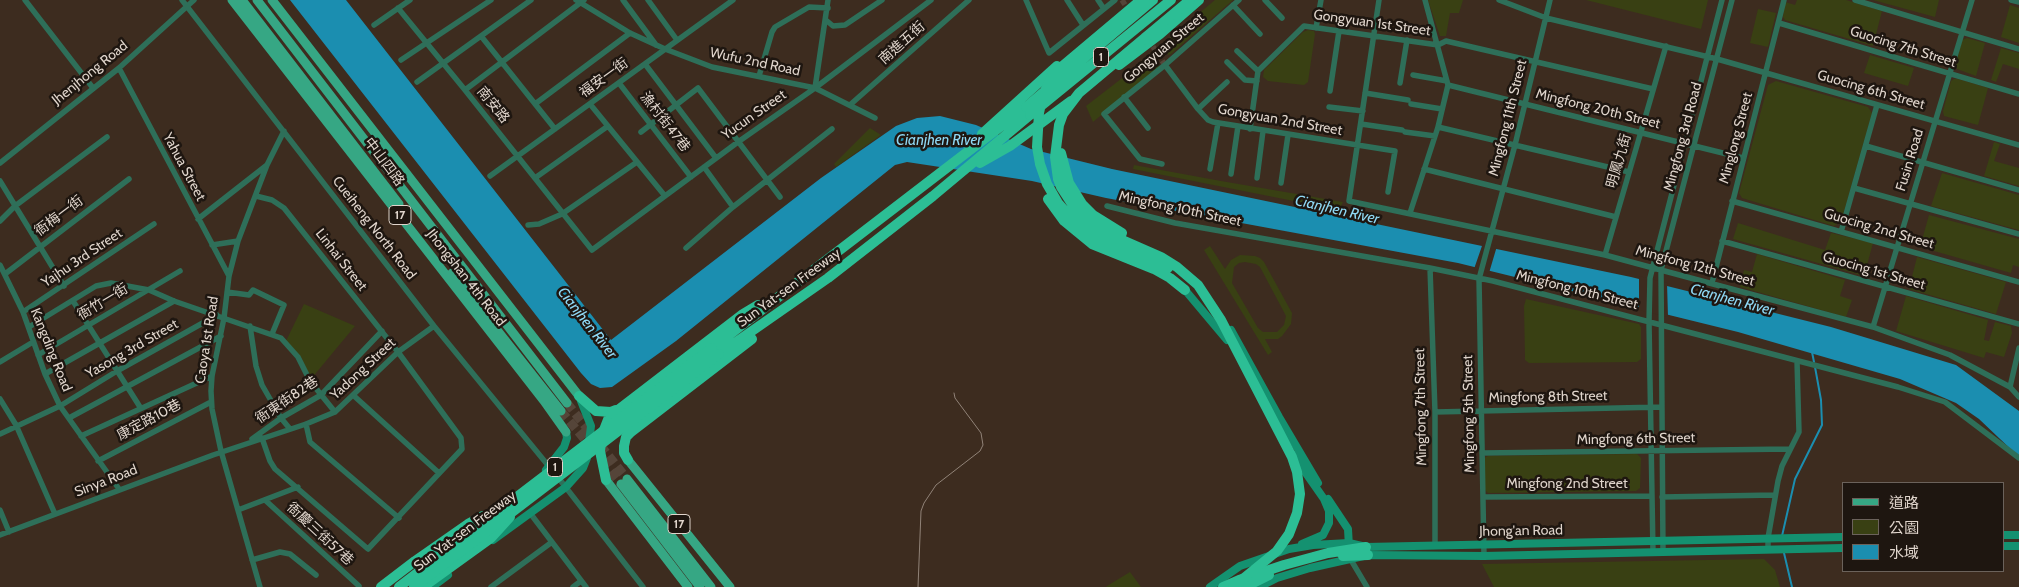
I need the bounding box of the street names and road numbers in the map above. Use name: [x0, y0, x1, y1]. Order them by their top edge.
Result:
street label: Gongyuan 1st Street: [1312, 6, 1432, 40]
street label: Gongyuan Street: [1120, 9, 1208, 87]
street label: 南進五街: [876, 18, 928, 68]
street label: Guocing 7th Street: [1848, 23, 1958, 71]
street label: Jhenjhong Road: [49, 37, 131, 109]
street label: Wufu 2nd Road: [708, 44, 802, 80]
road number: 1: [1094, 48, 1108, 66]
street label: 福安一街: [576, 55, 632, 101]
street label: Mingfong 11th Street: [1485, 58, 1531, 178]
street label: Guocing 6th Street: [1815, 67, 1927, 113]
street label: Mingfong 3rd Road: [1660, 81, 1706, 193]
street label: 南安路: [473, 83, 513, 127]
street label: Mingfong 20th Street: [1534, 85, 1662, 133]
street label: Yucun Street: [718, 87, 790, 143]
street label: 漁村街47巷: [636, 89, 694, 155]
street label: Minglong Street: [1716, 90, 1756, 186]
street label: Gongyuan 2nd Street: [1216, 101, 1344, 139]
street label: Fusin Road: [1893, 127, 1927, 193]
street label: Yahua Street: [159, 130, 209, 204]
street label: 明鳳九街: [1603, 132, 1635, 190]
street label: 中山四路: [360, 135, 408, 189]
street label: Cueiheng North Road: [329, 173, 419, 283]
street label: Mingfong 10th Street: [1117, 188, 1243, 230]
street label: 衙梅一街: [32, 192, 86, 240]
street label: Guocing 2nd Street: [1822, 205, 1936, 253]
road number: 17: [389, 206, 411, 224]
street label: Yajhu 3rd Street: [39, 225, 125, 291]
street label: Linhai Street: [312, 226, 370, 294]
street label: Jhongshan 4th Road: [423, 226, 509, 330]
street label: Mingfong 12th Street: [1634, 242, 1756, 290]
street label: Sun Yat-sen Freeway: [734, 245, 844, 331]
street label: Guocing 1st Street: [1821, 248, 1927, 294]
street label: Mingfong 10th Street: [1514, 267, 1640, 313]
street label: 衙竹一街: [75, 280, 131, 324]
street label: Caoya 1st Road: [192, 295, 222, 385]
street label: Kangding Road: [27, 306, 75, 394]
street label: Yasong 3rd Street: [83, 316, 181, 382]
street label: Yadong Street: [327, 335, 399, 403]
street label: Mingfong 7th Street: [1412, 348, 1430, 466]
street label: Mingfong 5th Street: [1460, 355, 1478, 473]
street label: 衙東街82巷: [253, 373, 321, 427]
street label: Mingfong 8th Street: [1488, 388, 1608, 406]
street label: 康定路10巷: [114, 396, 184, 444]
street label: Mingfong 6th Street: [1577, 430, 1695, 448]
road number: 1: [548, 458, 562, 477]
street label: Sinya Road: [72, 461, 140, 501]
street label: Mingfong 2nd Street: [1506, 476, 1628, 492]
street label: Sun Yat-sen Freeway: [411, 487, 519, 575]
street label: 衙慶三街57巷: [283, 499, 357, 569]
road number: 17: [668, 514, 690, 534]
street label: Jhong'an Road: [1479, 522, 1563, 540]

